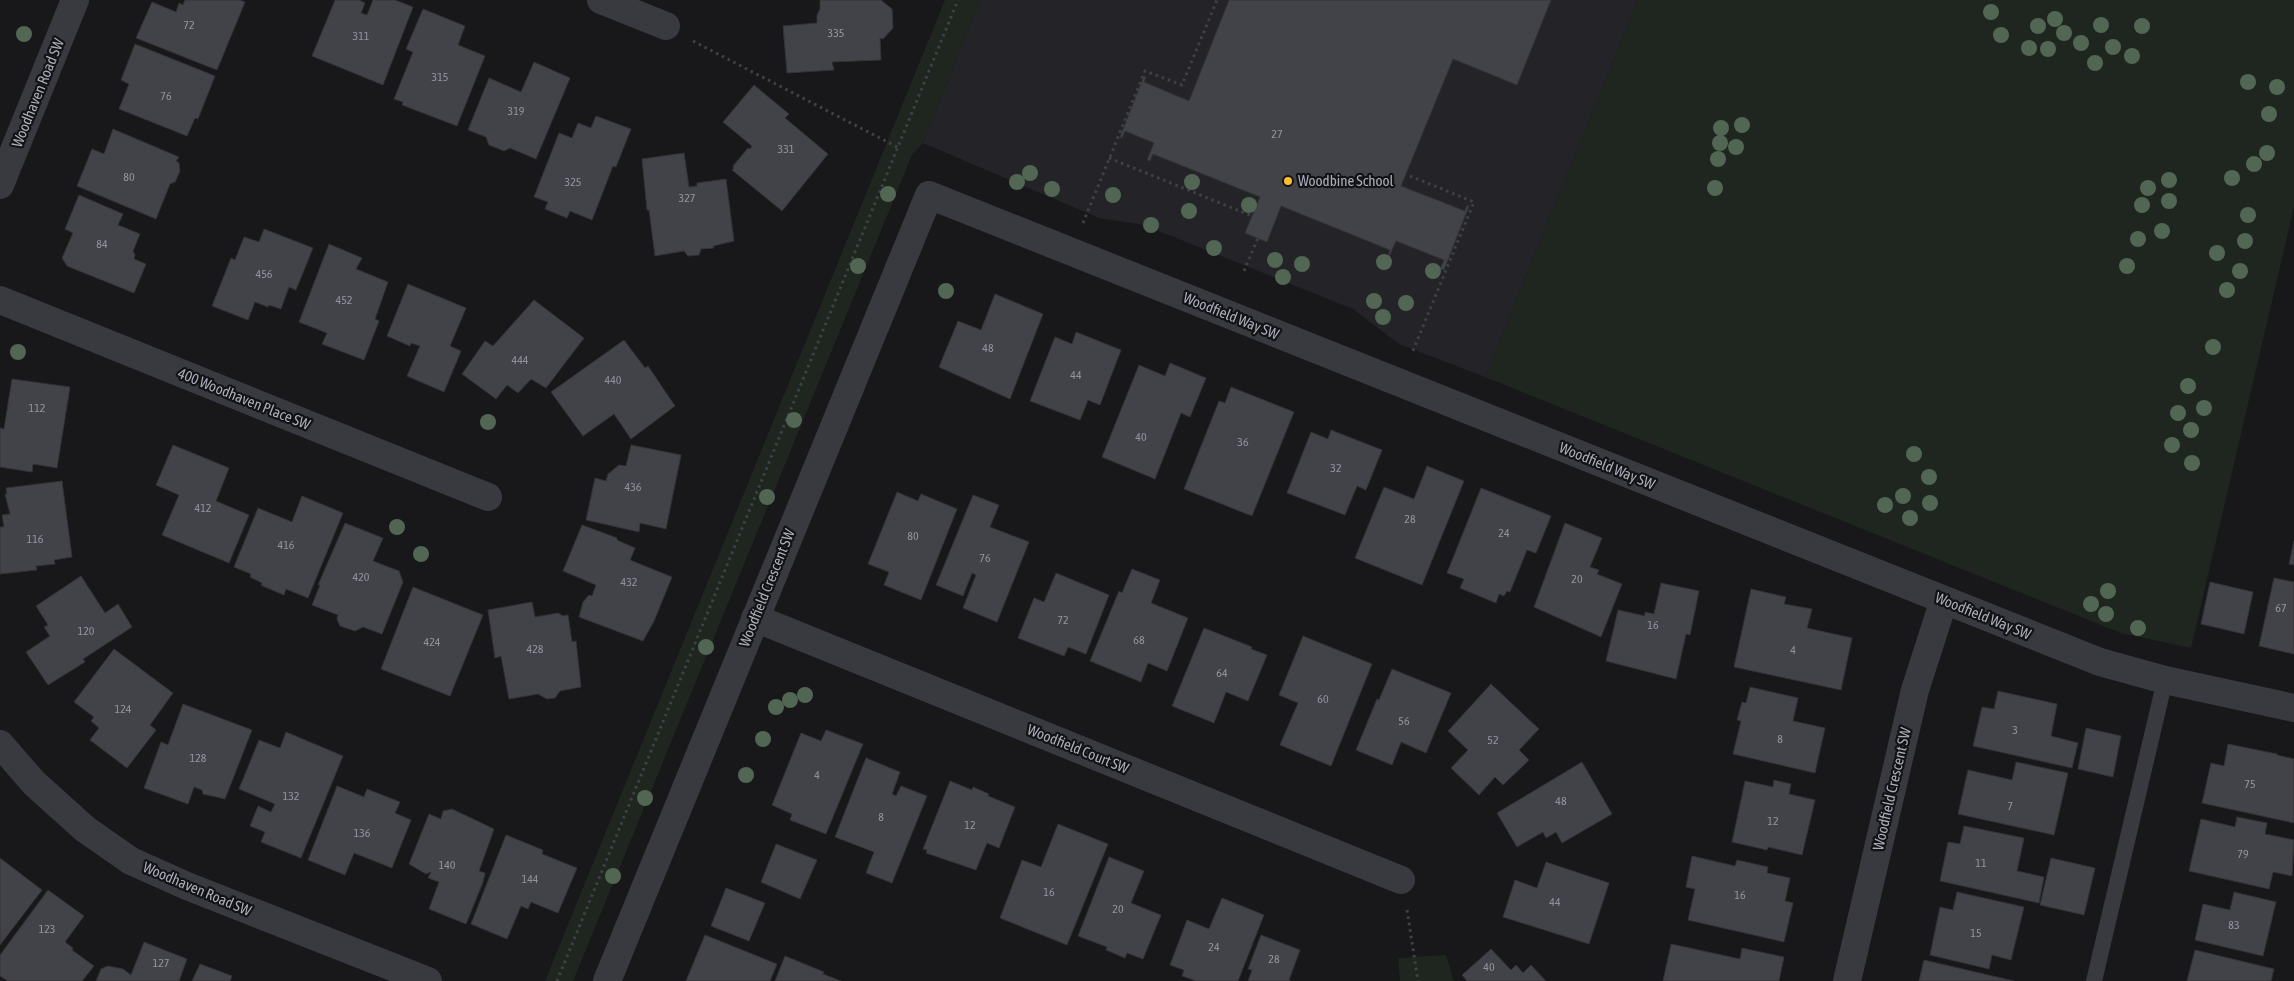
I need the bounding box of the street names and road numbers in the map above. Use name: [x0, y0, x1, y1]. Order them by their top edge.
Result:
street label: Woodhaven Road SW: [8, 36, 67, 150]
street label: Woodfield Way SW: [1181, 289, 1282, 343]
street label: 400 Woodhaven Place SW: [176, 364, 313, 433]
street label: Woodfield Way SW: [1557, 439, 1658, 493]
street label: Woodfield Crescent SW: [735, 526, 798, 649]
street label: Woodfield Way SW: [1933, 589, 2034, 643]
street label: Woodfield Court SW: [1025, 720, 1132, 777]
street label: Woodfield Crescent SW: [1869, 726, 1914, 852]
street label: Woodhaven Road SW: [141, 858, 254, 919]

